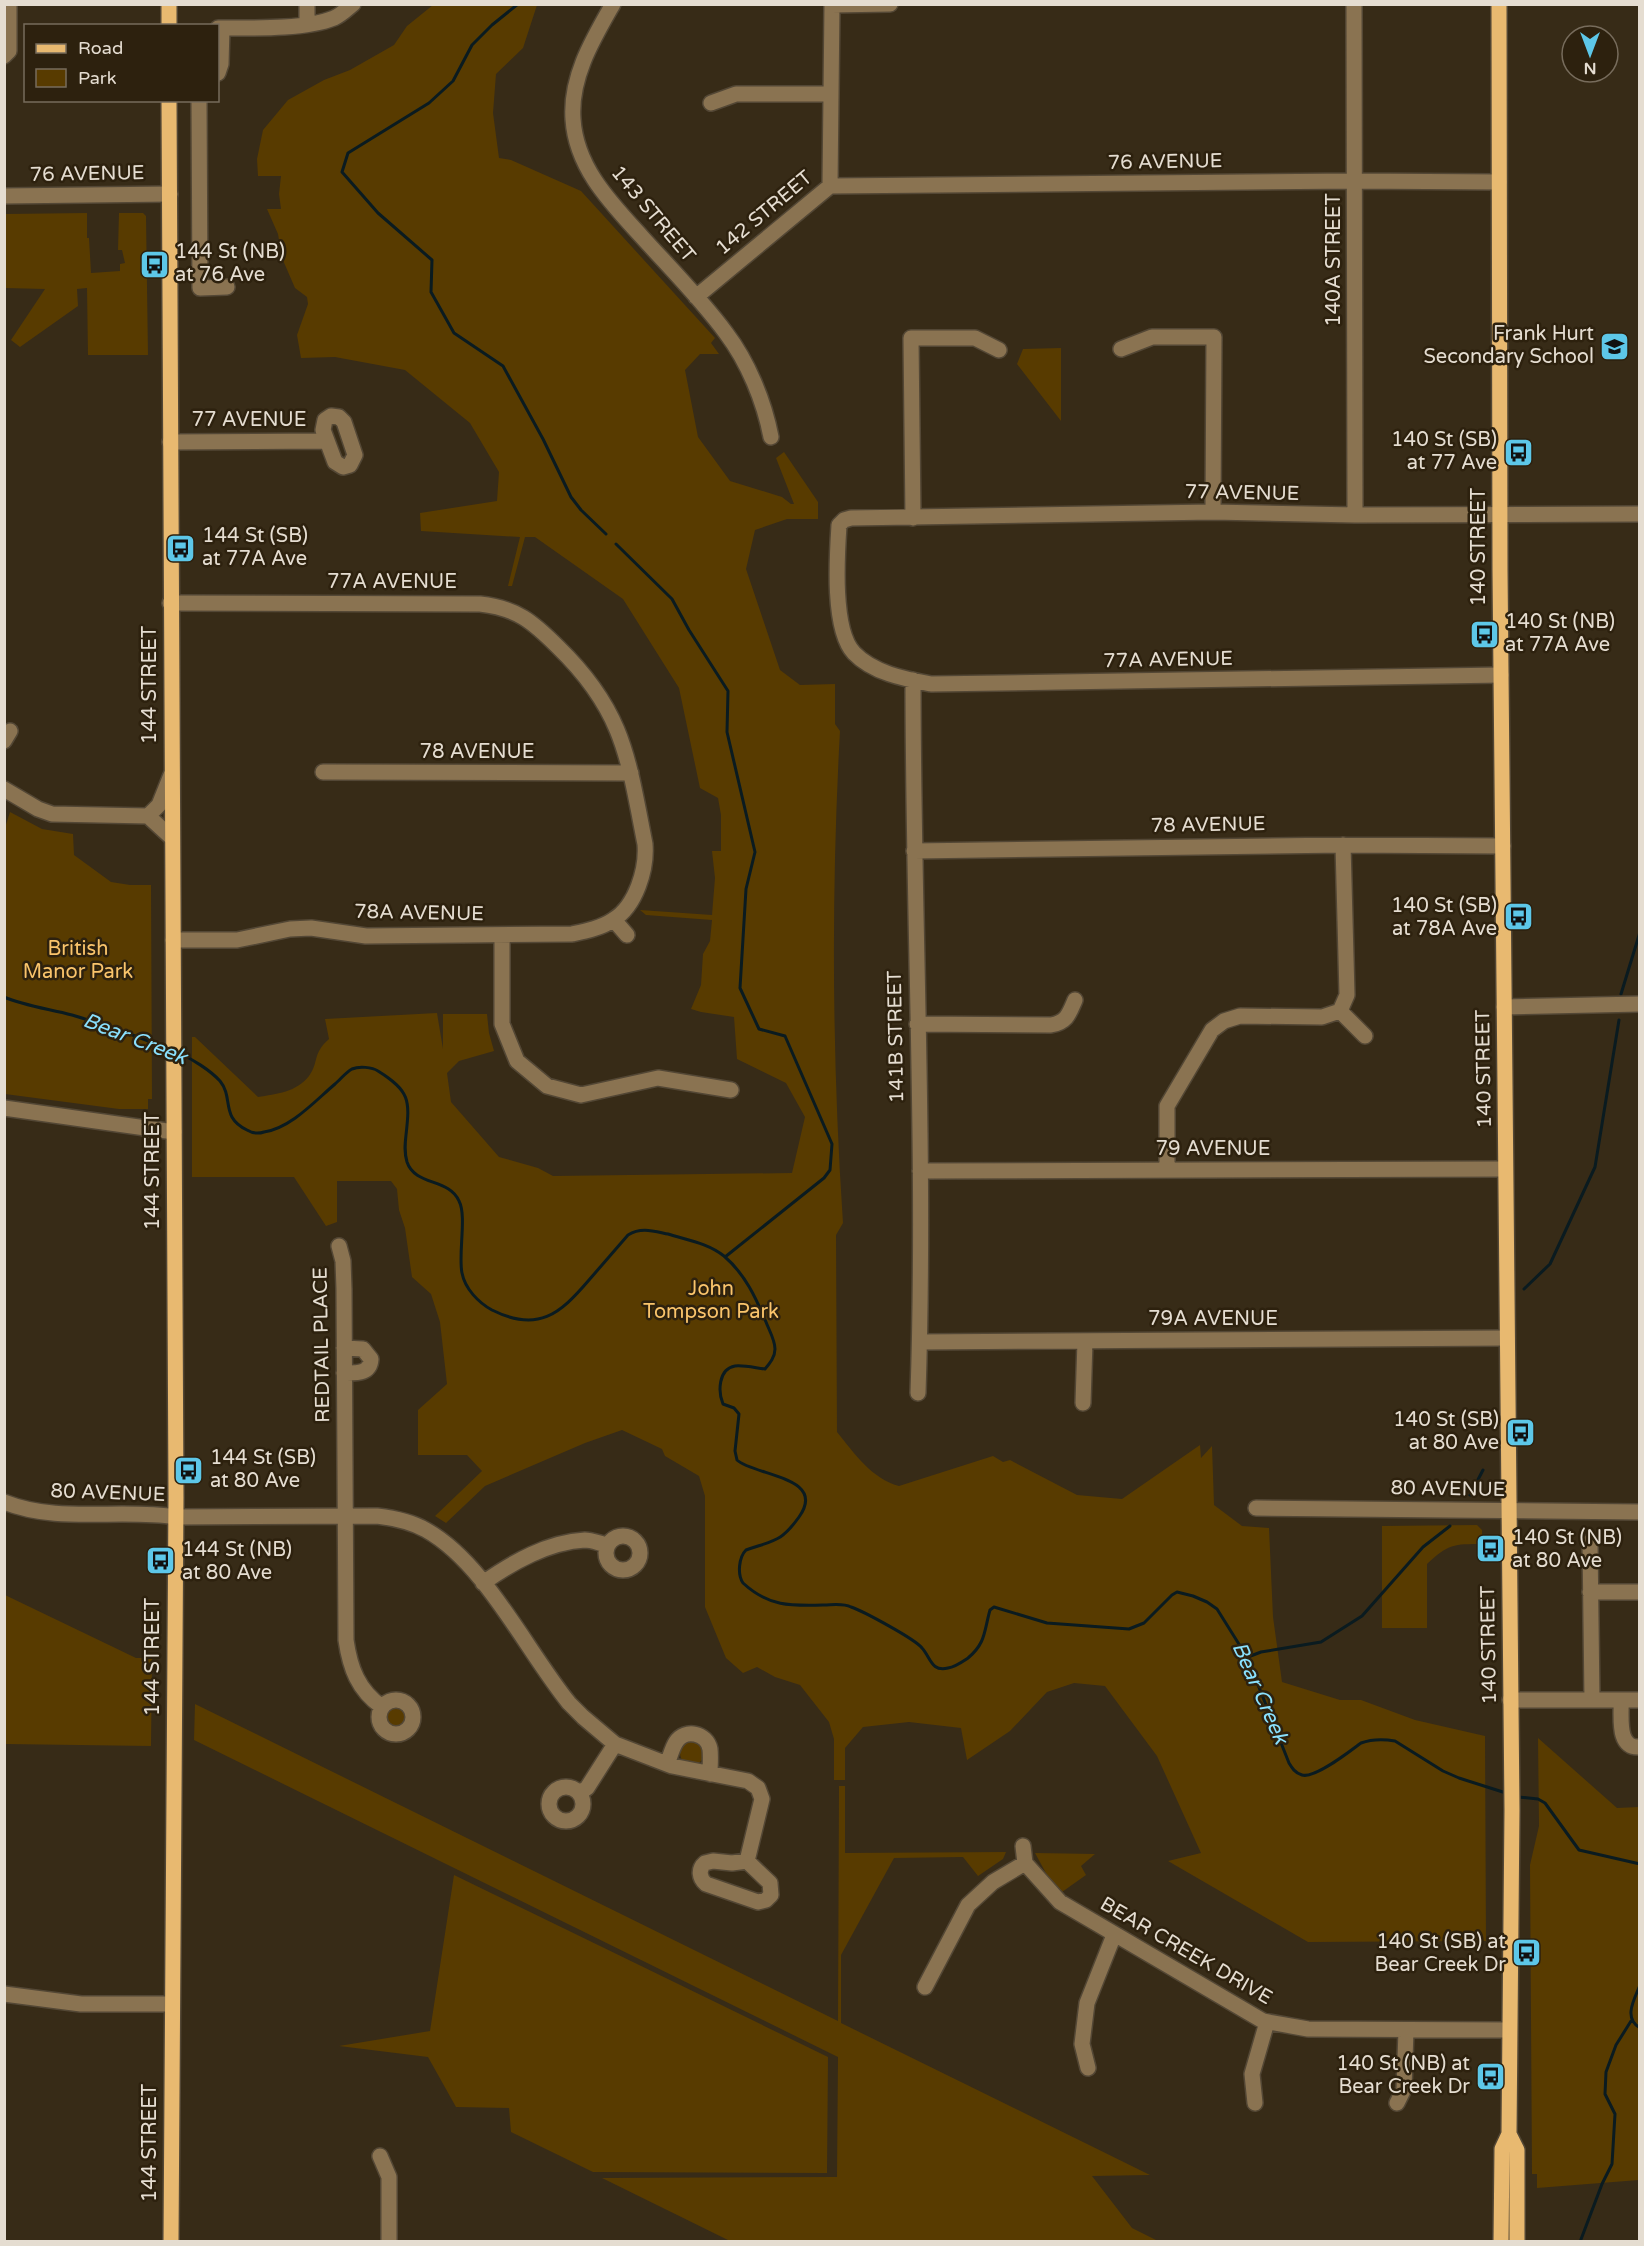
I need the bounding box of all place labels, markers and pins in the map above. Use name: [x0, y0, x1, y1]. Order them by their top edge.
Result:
place label: 144 St (NB) at 76 Ave: [175, 240, 285, 287]
bus stop icon: 144 St (NB) at 76 Ave: [138, 248, 170, 280]
place label: Frank Hurt Secondary School: [1424, 322, 1594, 369]
school or university icon: Frank Hurt Secondary School: [1599, 330, 1631, 362]
place label: 140 St (SB) at 77 Ave: [1391, 428, 1497, 475]
bus stop icon: 140 St (SB) at 77 Ave: [1502, 436, 1534, 468]
place label: 144 St (SB) at 77A Ave: [202, 524, 308, 571]
bus stop icon: 144 St (SB) at 77A Ave: [165, 532, 197, 564]
place label: 140 St (NB) at 77A Ave: [1505, 610, 1615, 657]
bus stop icon: 140 St (NB) at 77A Ave: [1468, 618, 1500, 650]
place label: 140 St (SB) at 78A Ave: [1391, 894, 1497, 941]
bus stop icon: 140 St (SB) at 78A Ave: [1502, 901, 1534, 933]
place label: 140 St (SB) at 80 Ave: [1393, 1408, 1499, 1455]
bus stop icon: 140 St (SB) at 80 Ave: [1504, 1416, 1536, 1448]
place label: 144 St (SB) at 80 Ave: [210, 1446, 316, 1493]
bus stop icon: 144 St (SB) at 80 Ave: [173, 1454, 205, 1486]
place label: 140 St (NB) at 80 Ave: [1512, 1526, 1622, 1573]
bus stop icon: 140 St (NB) at 80 Ave: [1475, 1533, 1507, 1565]
place label: 144 St (NB) at 80 Ave: [182, 1538, 292, 1585]
bus stop icon: 144 St (NB) at 80 Ave: [145, 1545, 177, 1577]
place label: 140 St (SB) at Bear Creek Dr: [1374, 1930, 1506, 1977]
bus stop icon: 140 St (SB) at Bear Creek Dr: [1511, 1937, 1543, 1969]
place label: 140 St (NB) at Bear Creek Dr: [1336, 2052, 1470, 2099]
bus stop icon: 140 St (NB) at Bear Creek Dr: [1475, 2060, 1507, 2092]

